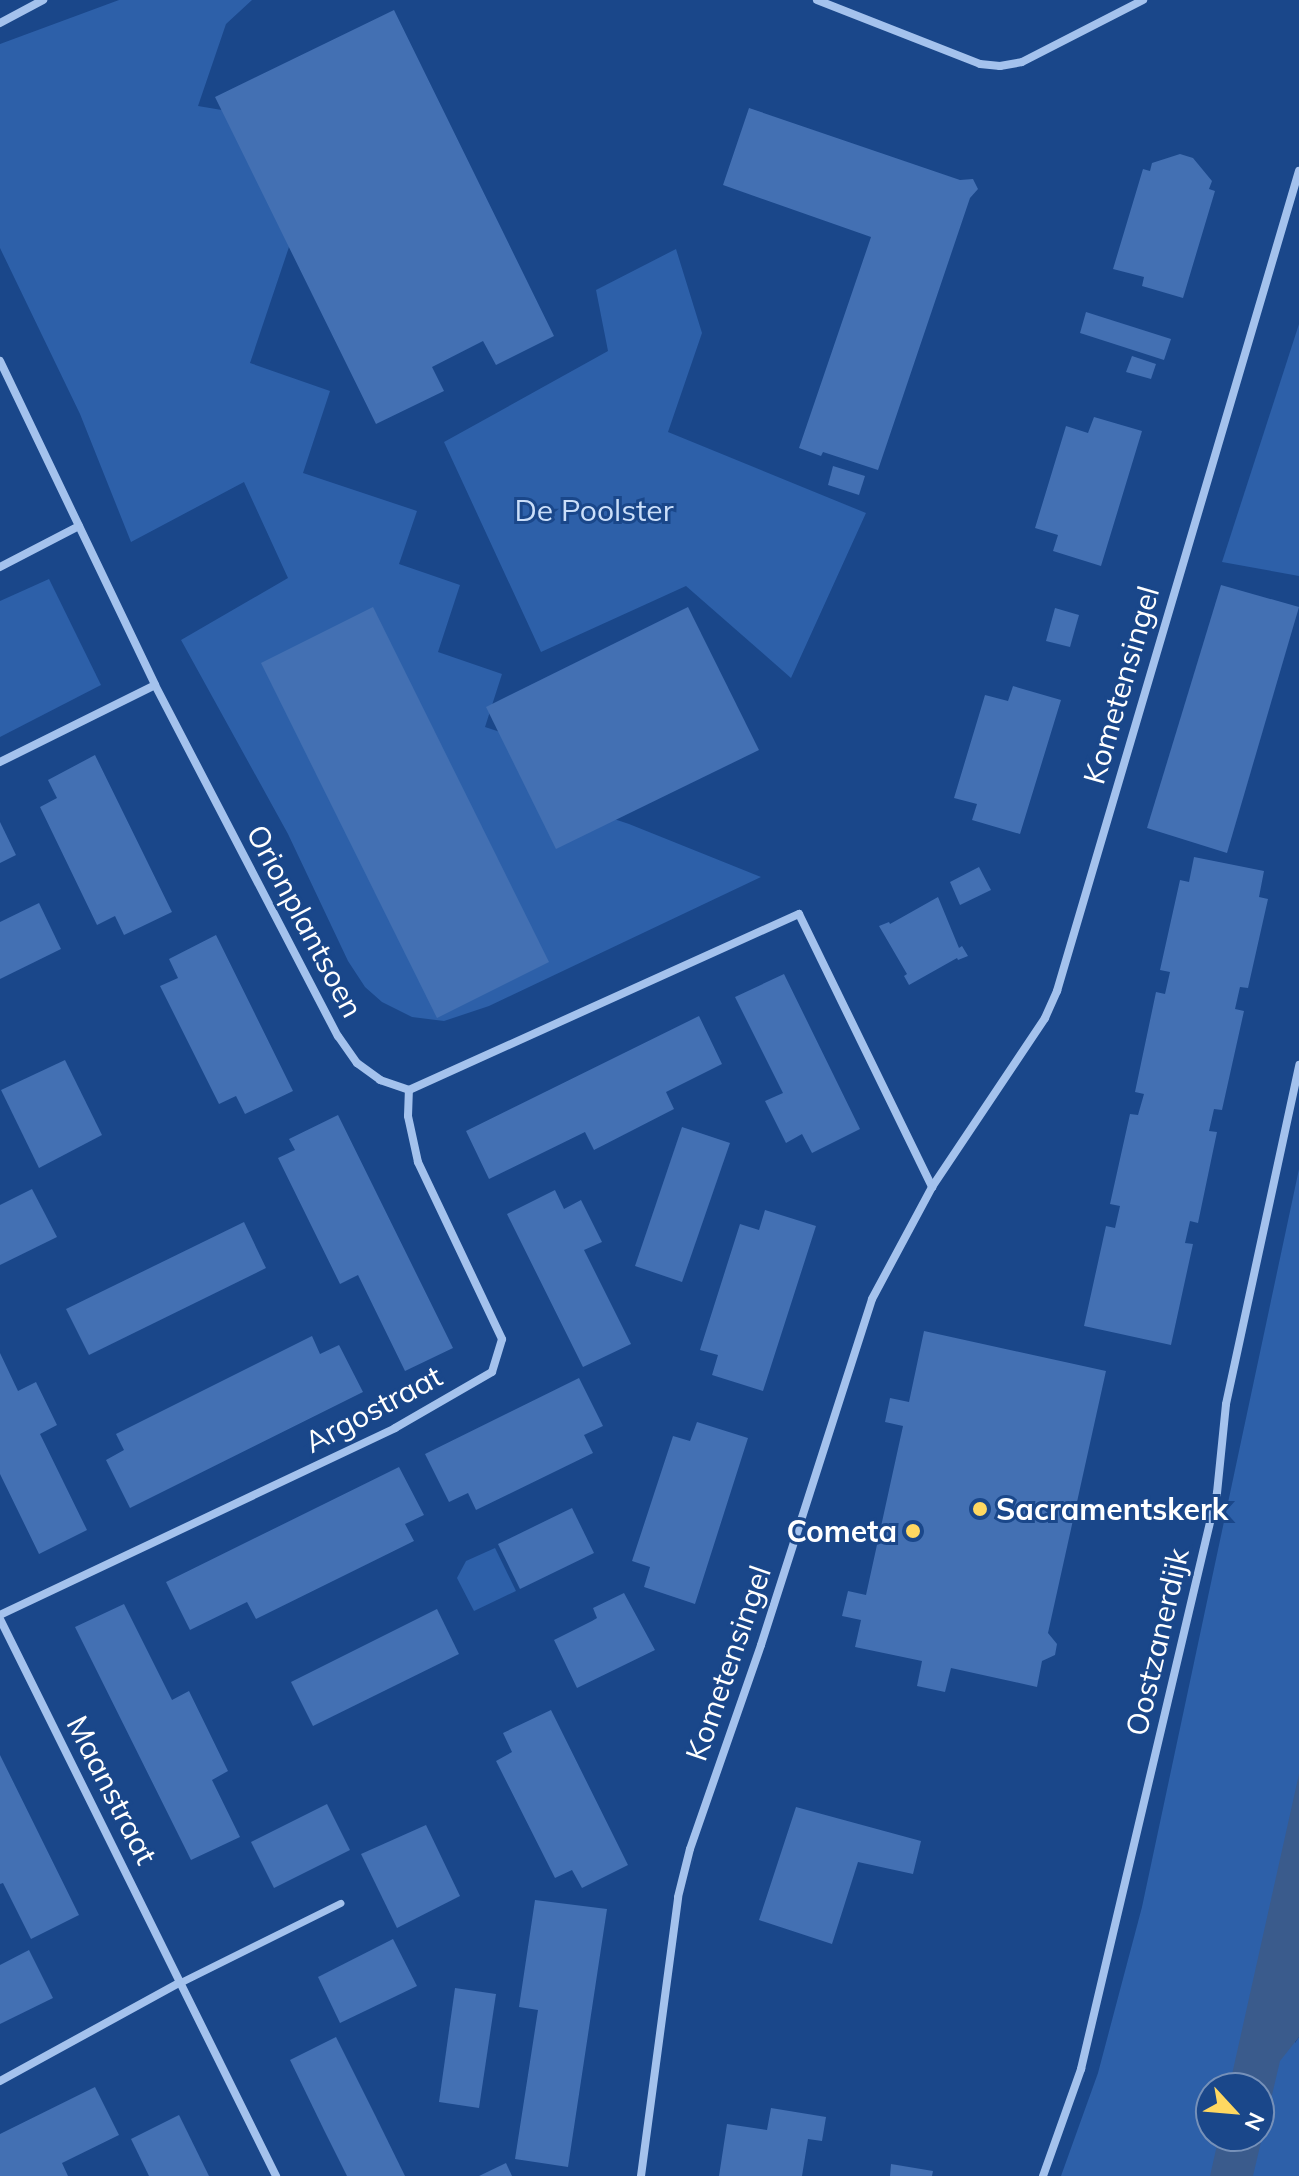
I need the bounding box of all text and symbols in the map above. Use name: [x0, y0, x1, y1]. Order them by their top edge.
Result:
park label: De Poolster: [514, 492, 674, 528]
street label: Kometensingel: [1076, 582, 1166, 788]
street label: Orionplantsoen: [239, 819, 371, 1023]
street label: Argostraat: [298, 1358, 448, 1460]
place label: Sacramentskerk: [996, 1491, 1228, 1527]
marker: Sacramentskerk: [971, 1500, 989, 1518]
place label: Cometa: [786, 1513, 897, 1549]
marker: Cometa: [904, 1522, 922, 1540]
street label: Oostzanerdijk: [1118, 1545, 1196, 1739]
street label: Kometensingel: [678, 1561, 778, 1765]
street label: Maanstraat: [59, 1710, 165, 1870]
north arrow: [1195, 2072, 1275, 2152]
text: N: [1239, 2108, 1271, 2135]

